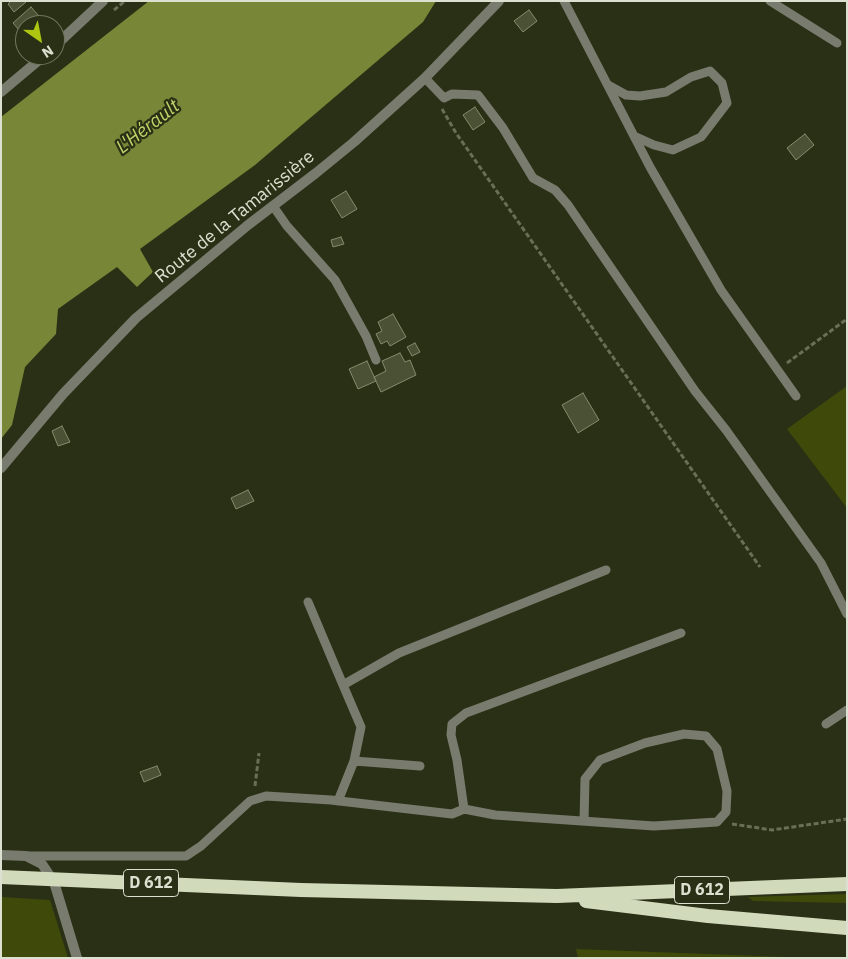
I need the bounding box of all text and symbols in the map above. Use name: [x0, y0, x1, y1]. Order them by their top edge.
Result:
north arrow: [15, 15, 65, 65]
text: N: [38, 41, 57, 62]
water label: L'Hérault: [112, 95, 184, 159]
street label: Route de la Tamarissière: [151, 146, 319, 288]
road number: D 612: [124, 870, 178, 896]
road number: D 612: [674, 876, 730, 904]

